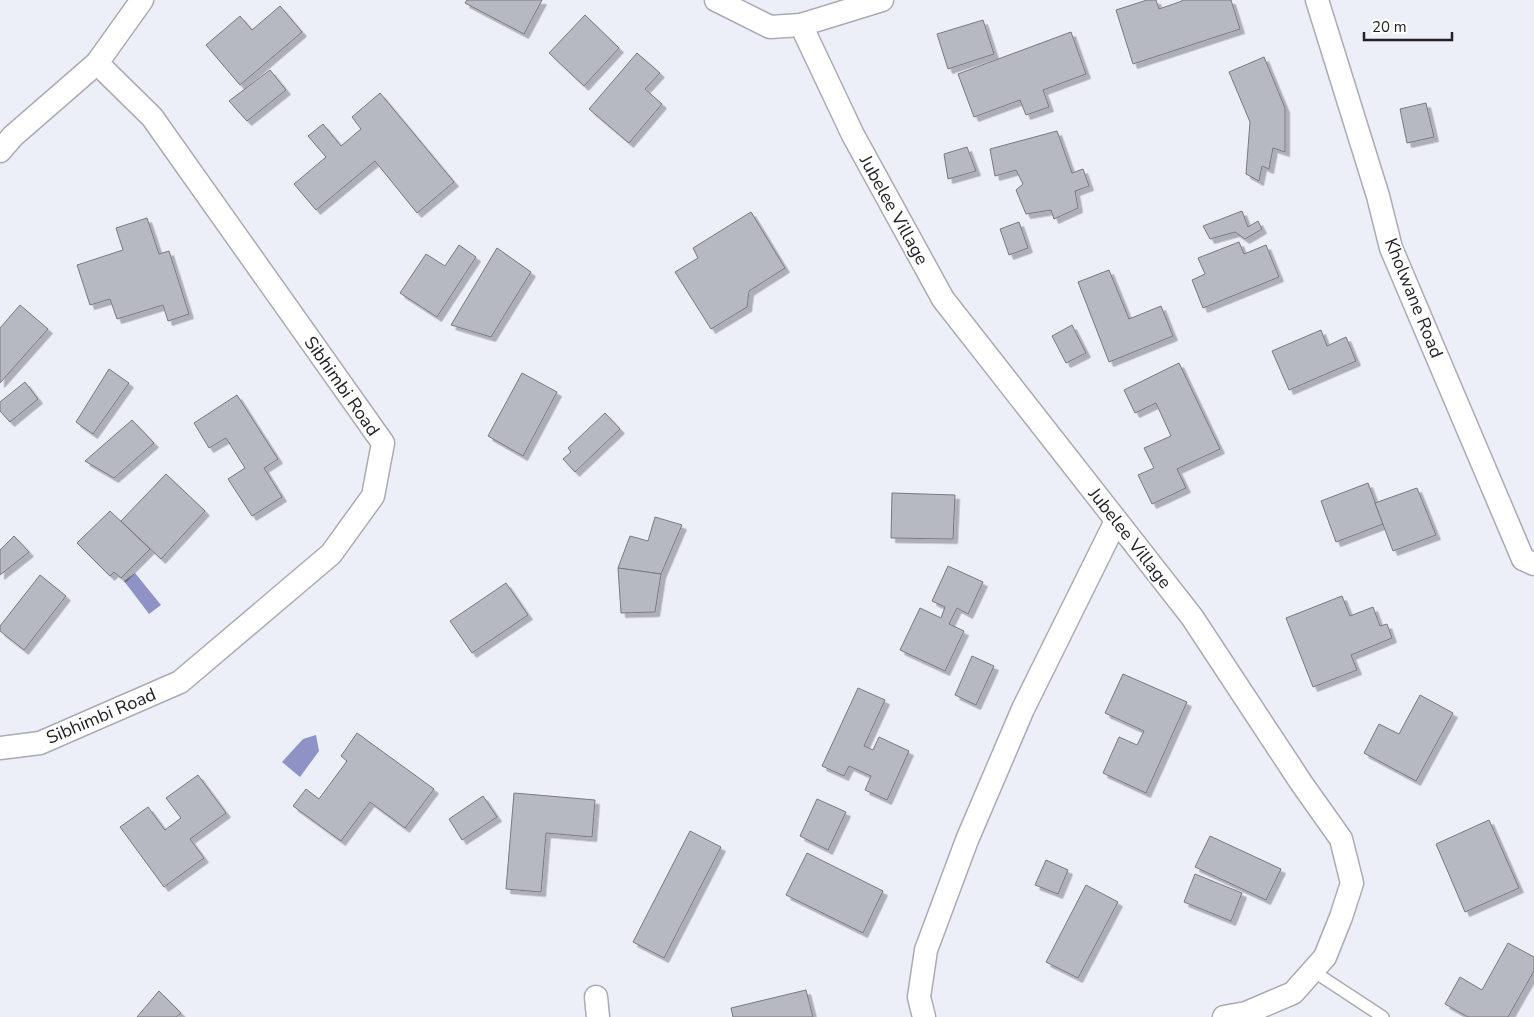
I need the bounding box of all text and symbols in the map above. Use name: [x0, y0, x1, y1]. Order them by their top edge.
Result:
scale bar: [1364, 10, 1452, 42]
text: 20 m: [1372, 17, 1407, 37]
street label: Jubelee Village: [853, 150, 934, 269]
street label: Kholwane Road: [1379, 234, 1449, 362]
street label: Sibhimbi Road: [299, 331, 385, 441]
street label: Jubelee Village: [1082, 482, 1177, 593]
street label: Sibhimbi Road: [43, 682, 159, 750]

